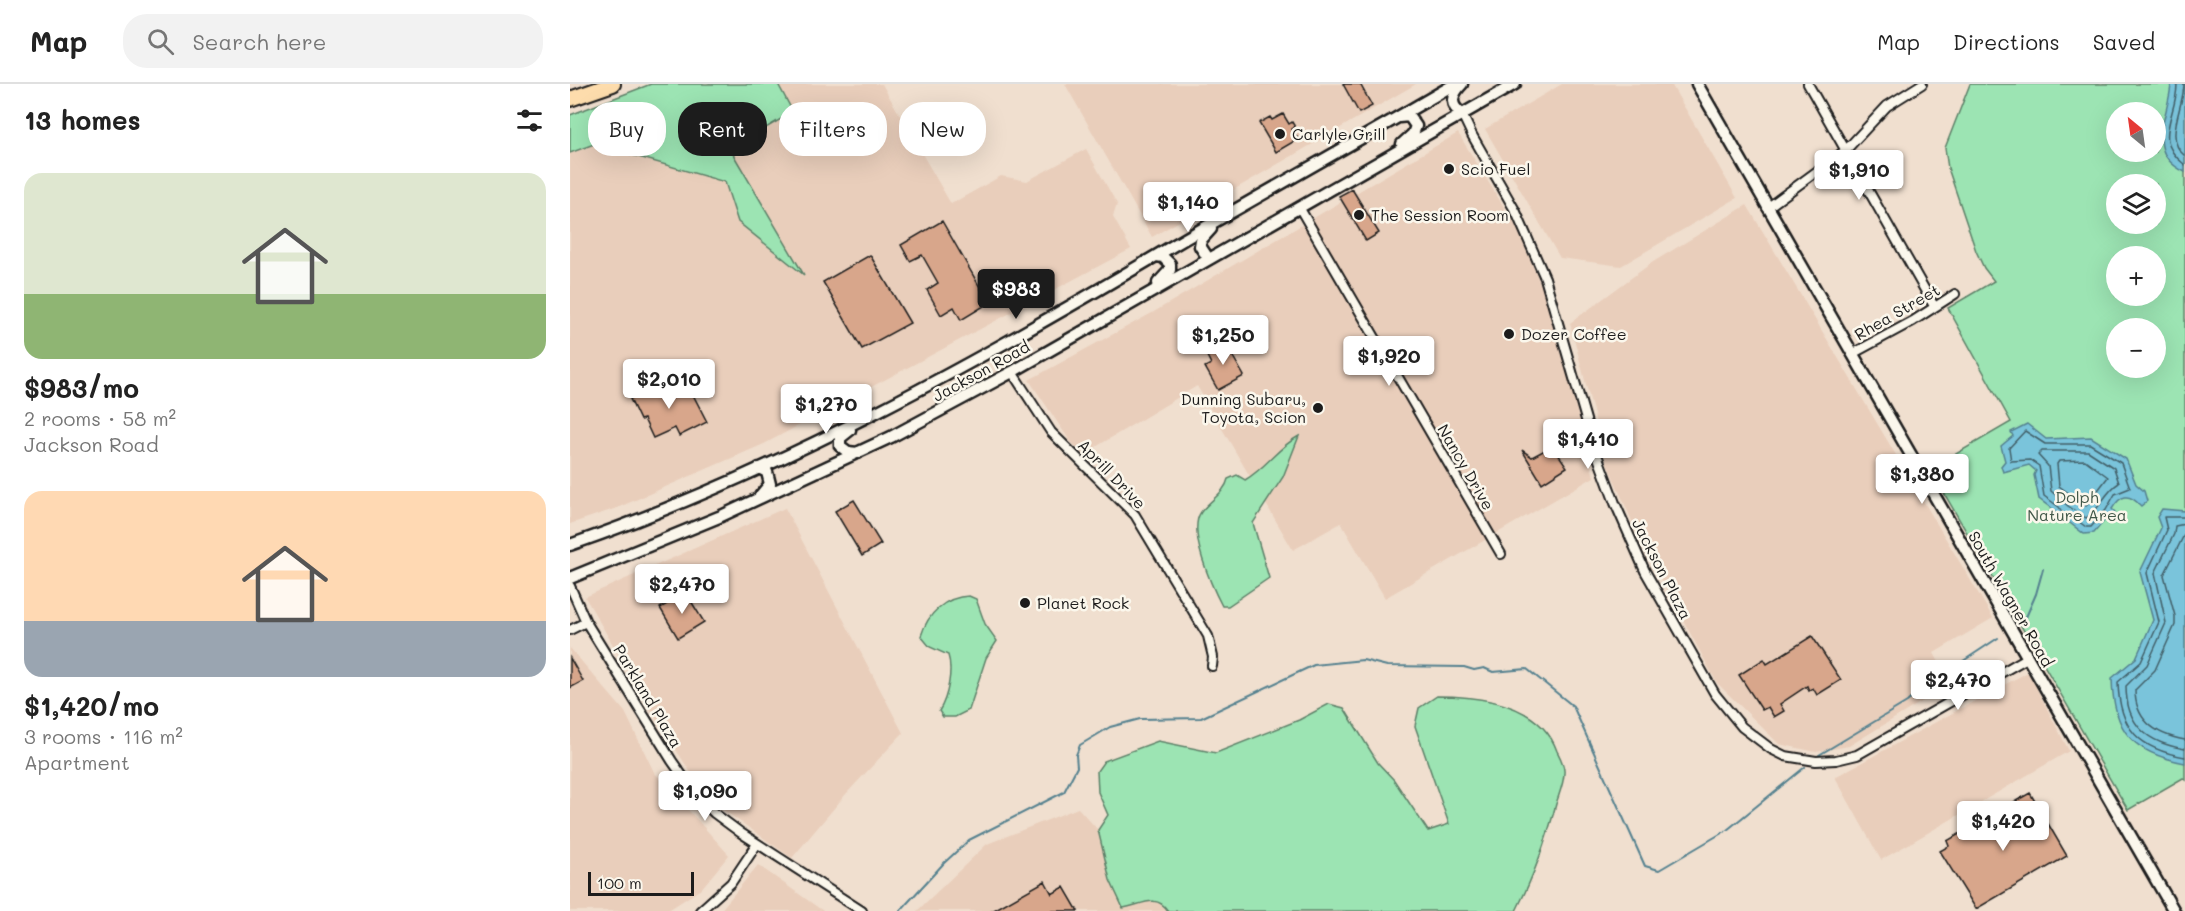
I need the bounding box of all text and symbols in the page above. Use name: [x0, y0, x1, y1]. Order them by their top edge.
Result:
search box: [123, 14, 543, 68]
text: Map: [30, 23, 87, 59]
icon: search: [144, 25, 177, 58]
text: Search here: [192, 27, 326, 56]
text: Map: [1877, 28, 1920, 55]
text: Directions: [1953, 28, 2060, 55]
text: Saved: [2093, 28, 2155, 55]
chip: Buy: [588, 102, 666, 156]
chip: Rent: [678, 102, 767, 156]
chip: Filters: [779, 102, 887, 156]
chip: New: [899, 102, 986, 156]
north arrow: [2106, 102, 2166, 162]
map controls: [2106, 102, 2166, 378]
text: 13 homes: [24, 103, 141, 137]
icon: filters: [513, 104, 546, 137]
place label: Carlyle Grill: [1292, 123, 1386, 144]
marker: Carlyle Grill: [1273, 127, 1287, 141]
pin: $1,910: [1810, 150, 1908, 201]
text: $1,910: [1828, 156, 1890, 182]
place label: Scio Fuel: [1461, 158, 1531, 179]
marker: Scio Fuel: [1442, 162, 1456, 176]
button: layers: [2106, 174, 2166, 234]
pin: $1,140: [1139, 182, 1237, 233]
text: $1,140: [1157, 188, 1219, 214]
place label: The Session Room: [1371, 204, 1509, 225]
marker: The Session Room: [1352, 208, 1366, 222]
icon: home: [231, 212, 339, 320]
button: +: [2106, 246, 2166, 306]
pin: $983: [980, 269, 1052, 320]
text: $983: [992, 275, 1040, 301]
street label: Rhea Street: [1850, 279, 1943, 344]
pin: $1,250: [1174, 315, 1272, 366]
button: −: [2106, 318, 2166, 378]
text: $1,250: [1191, 321, 1255, 347]
place label: Dozer Coffee: [1521, 323, 1627, 344]
marker: Dozer Coffee: [1502, 327, 1516, 341]
street label: Jackson Road: [929, 335, 1033, 406]
pin: $1,920: [1340, 336, 1438, 387]
text: $1,920: [1357, 342, 1421, 368]
pin: $2,010: [620, 359, 718, 410]
text: $2,010: [637, 365, 701, 391]
text: $983/mo: [24, 371, 139, 405]
pin: $1,270: [777, 384, 875, 435]
place label: Dunning Subaru, Toyota, Scion: [1181, 388, 1306, 427]
text: $1,270: [795, 390, 857, 416]
marker: Dunning Subaru, Toyota, Scion: [1311, 401, 1325, 415]
text: 2 rooms · 58 m²: [24, 405, 176, 431]
pin: $1,410: [1539, 419, 1637, 470]
street label: Nancy Drive: [1433, 420, 1499, 513]
text: $1,410: [1557, 425, 1619, 451]
text: Jackson Road: [24, 431, 159, 457]
street label: Aprill Drive: [1074, 434, 1151, 513]
pin: $1,380: [1873, 454, 1971, 505]
text: $1,380: [1890, 460, 1954, 486]
park label: Dolph Nature Area: [2027, 486, 2127, 525]
street label: Jackson Plaza: [1628, 515, 1697, 623]
street label: South Wagner Road: [1964, 527, 2059, 670]
icon: home: [231, 530, 339, 638]
pin: $2,470: [633, 564, 731, 615]
text: $2,470: [649, 570, 715, 596]
place label: Planet Rock: [1037, 592, 1129, 613]
marker: Planet Rock: [1018, 596, 1032, 610]
street label: Parkland Plaza: [609, 640, 688, 751]
pin: $2,470: [1909, 660, 2007, 711]
text: $2,470: [1925, 666, 1991, 692]
text: $1,420/mo: [24, 689, 159, 723]
text: 3 rooms · 116 m²: [24, 723, 183, 749]
text: Apartment: [24, 749, 130, 775]
pin: $1,090: [656, 771, 754, 822]
text: $1,090: [672, 777, 738, 803]
pin: $1,420: [1954, 801, 2052, 852]
text: $1,420: [1971, 807, 2035, 833]
scale bar: [588, 869, 694, 896]
text: 100 m: [597, 872, 642, 893]

